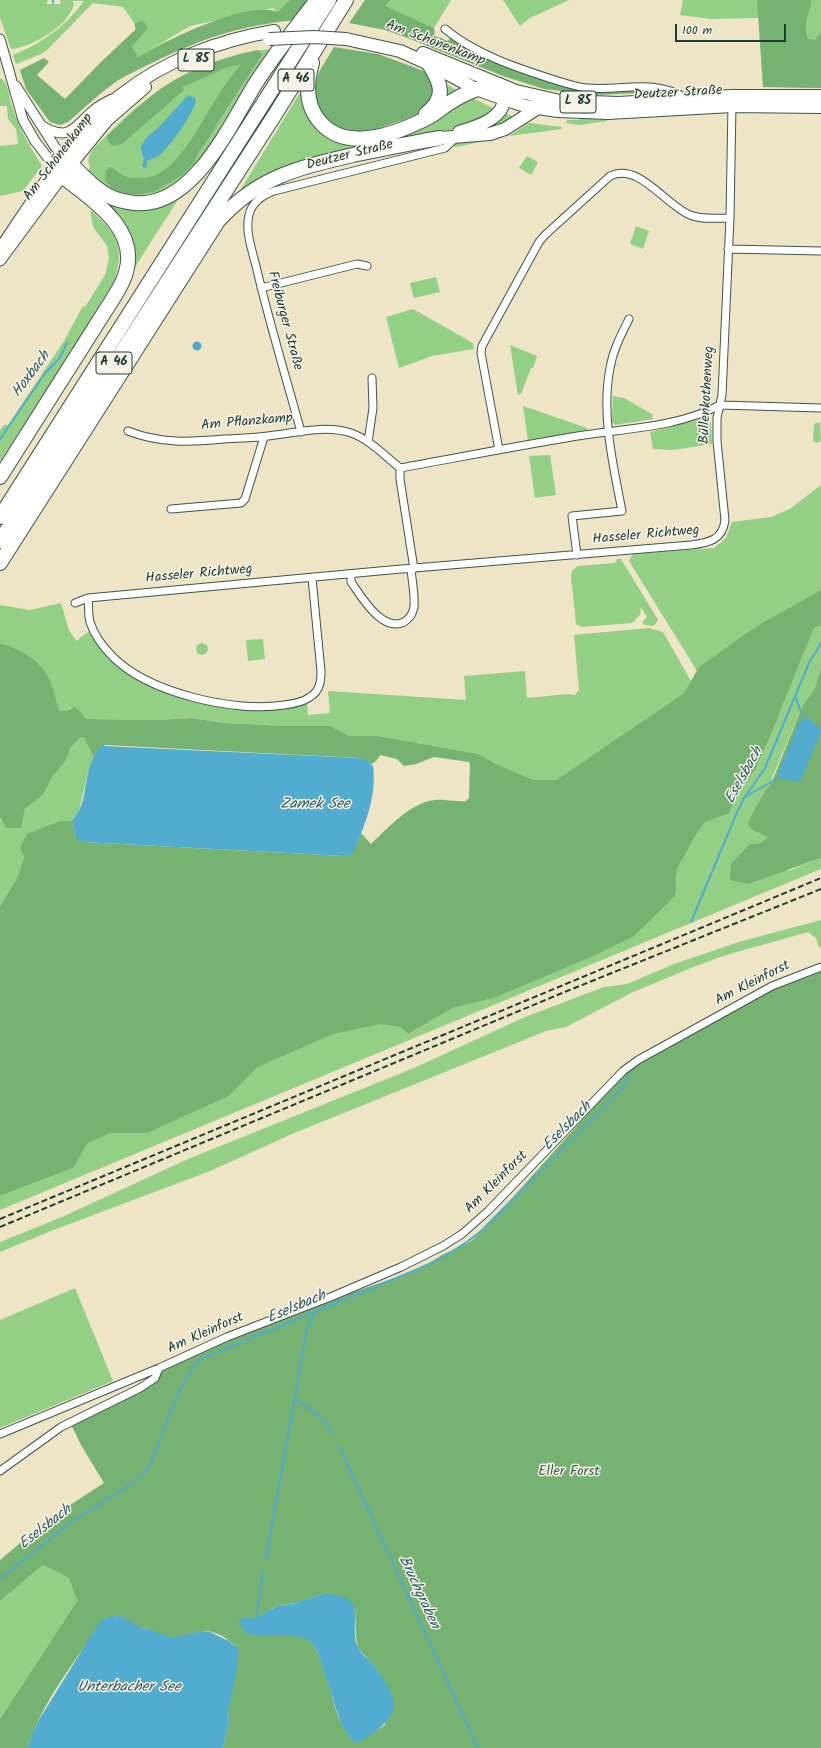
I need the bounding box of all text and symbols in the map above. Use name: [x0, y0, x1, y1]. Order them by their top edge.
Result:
scale bar: [677, 16, 788, 42]
street label: Am Schönenkamp: [383, 17, 487, 71]
text: 100 m: [682, 21, 712, 40]
road number: L 85: [178, 49, 214, 71]
road number: A 46: [278, 69, 314, 91]
street label: Deutzer Straße: [633, 83, 723, 105]
road number: L 85: [560, 91, 596, 113]
street label: Am Schönenkamp: [21, 111, 97, 205]
street label: Deutzer Straße: [305, 137, 395, 175]
street label: Freiburger Straße: [263, 270, 305, 372]
street label: Büllenkothenweg: [697, 346, 719, 444]
water label: Hoxbach: [9, 348, 55, 402]
road number: A 46: [96, 352, 132, 374]
street label: Am Pflanzkamp: [201, 411, 293, 435]
street label: Hasseler Richtweg: [592, 523, 700, 549]
street label: Hasseler Richtweg: [145, 562, 253, 588]
water label: Eselsbach: [722, 745, 768, 807]
water label: Zamek See: [280, 796, 350, 814]
street label: Am Kleinforst: [713, 958, 793, 1010]
water label: Eselsbach: [540, 1099, 596, 1155]
street label: Am Kleinforst: [462, 1148, 532, 1218]
water label: Eselsbach: [265, 1288, 329, 1328]
street label: Am Kleinforst: [165, 1310, 247, 1358]
park label: Eller Forst: [538, 1465, 600, 1481]
water label: Eselsbach: [16, 1502, 76, 1554]
water label: Bruchgraben: [393, 1554, 443, 1632]
water label: Unterbacher See: [77, 1679, 181, 1697]

